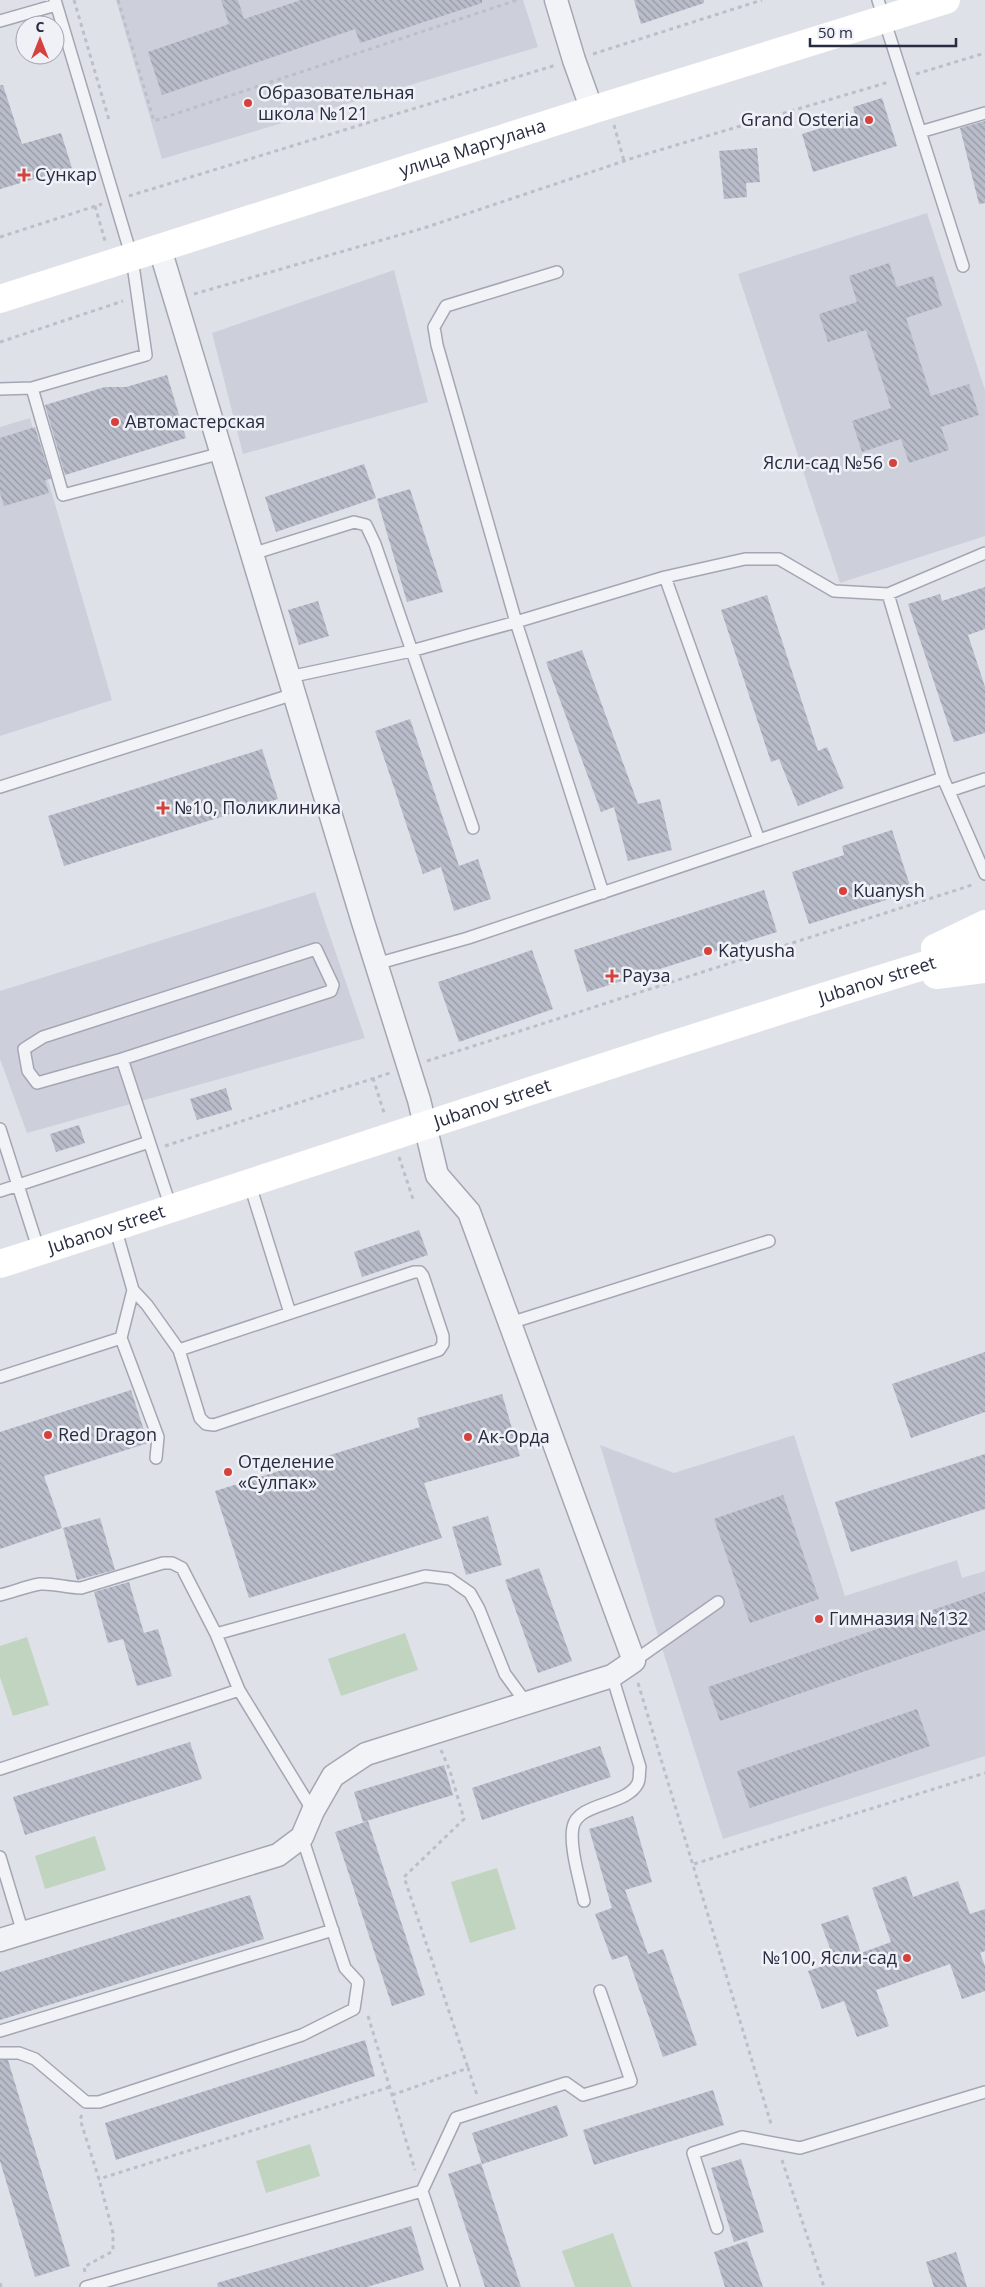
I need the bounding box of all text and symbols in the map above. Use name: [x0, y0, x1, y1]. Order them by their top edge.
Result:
north arrow: [15, 15, 65, 65]
scale bar: [810, 15, 956, 47]
text: С: [36, 17, 45, 36]
text: 50 m: [818, 22, 853, 42]
place label: Образовательная школа №121: [258, 80, 414, 125]
marker: Образовательная школа №121: [242, 97, 254, 109]
place label: Grand Osteria: [741, 107, 859, 131]
street label: улица Маргулана: [396, 113, 549, 182]
marker: Grand Osteria: [863, 114, 875, 126]
place label: Сункар: [35, 162, 97, 186]
marker: Сункар: [17, 168, 31, 182]
place label: Автомастерская: [125, 409, 265, 433]
marker: Автомастерская: [109, 416, 121, 428]
place label: Ясли-сад №56: [763, 450, 883, 474]
marker: Ясли-сад №56: [887, 457, 899, 469]
place label: №10, Поликлиника: [174, 795, 341, 819]
marker: №10, Поликлиника: [156, 801, 170, 815]
place label: Kuanysh: [853, 878, 925, 902]
marker: Kuanysh: [837, 885, 849, 897]
place label: Katyusha: [718, 938, 795, 962]
marker: Katyusha: [702, 945, 714, 957]
street label: Jubanov street: [813, 950, 938, 1009]
place label: Рауза: [622, 963, 671, 987]
marker: Рауза: [606, 970, 618, 982]
street label: Jubanov street: [429, 1072, 554, 1133]
street label: Jubanov street: [43, 1199, 168, 1259]
place label: Red Dragon: [58, 1422, 157, 1446]
place label: Ак-Орда: [478, 1424, 550, 1448]
marker: Red Dragon: [42, 1429, 54, 1441]
marker: Ак-Орда: [462, 1431, 474, 1443]
place label: Отделение «Сулпак»: [238, 1449, 334, 1494]
marker: Отделение «Сулпак»: [222, 1466, 234, 1478]
place label: Гимназия №132: [829, 1606, 968, 1630]
marker: Гимназия №132: [813, 1613, 825, 1625]
place label: №100, Ясли-сад: [762, 1945, 897, 1969]
marker: №100, Ясли-сад: [901, 1952, 913, 1964]

